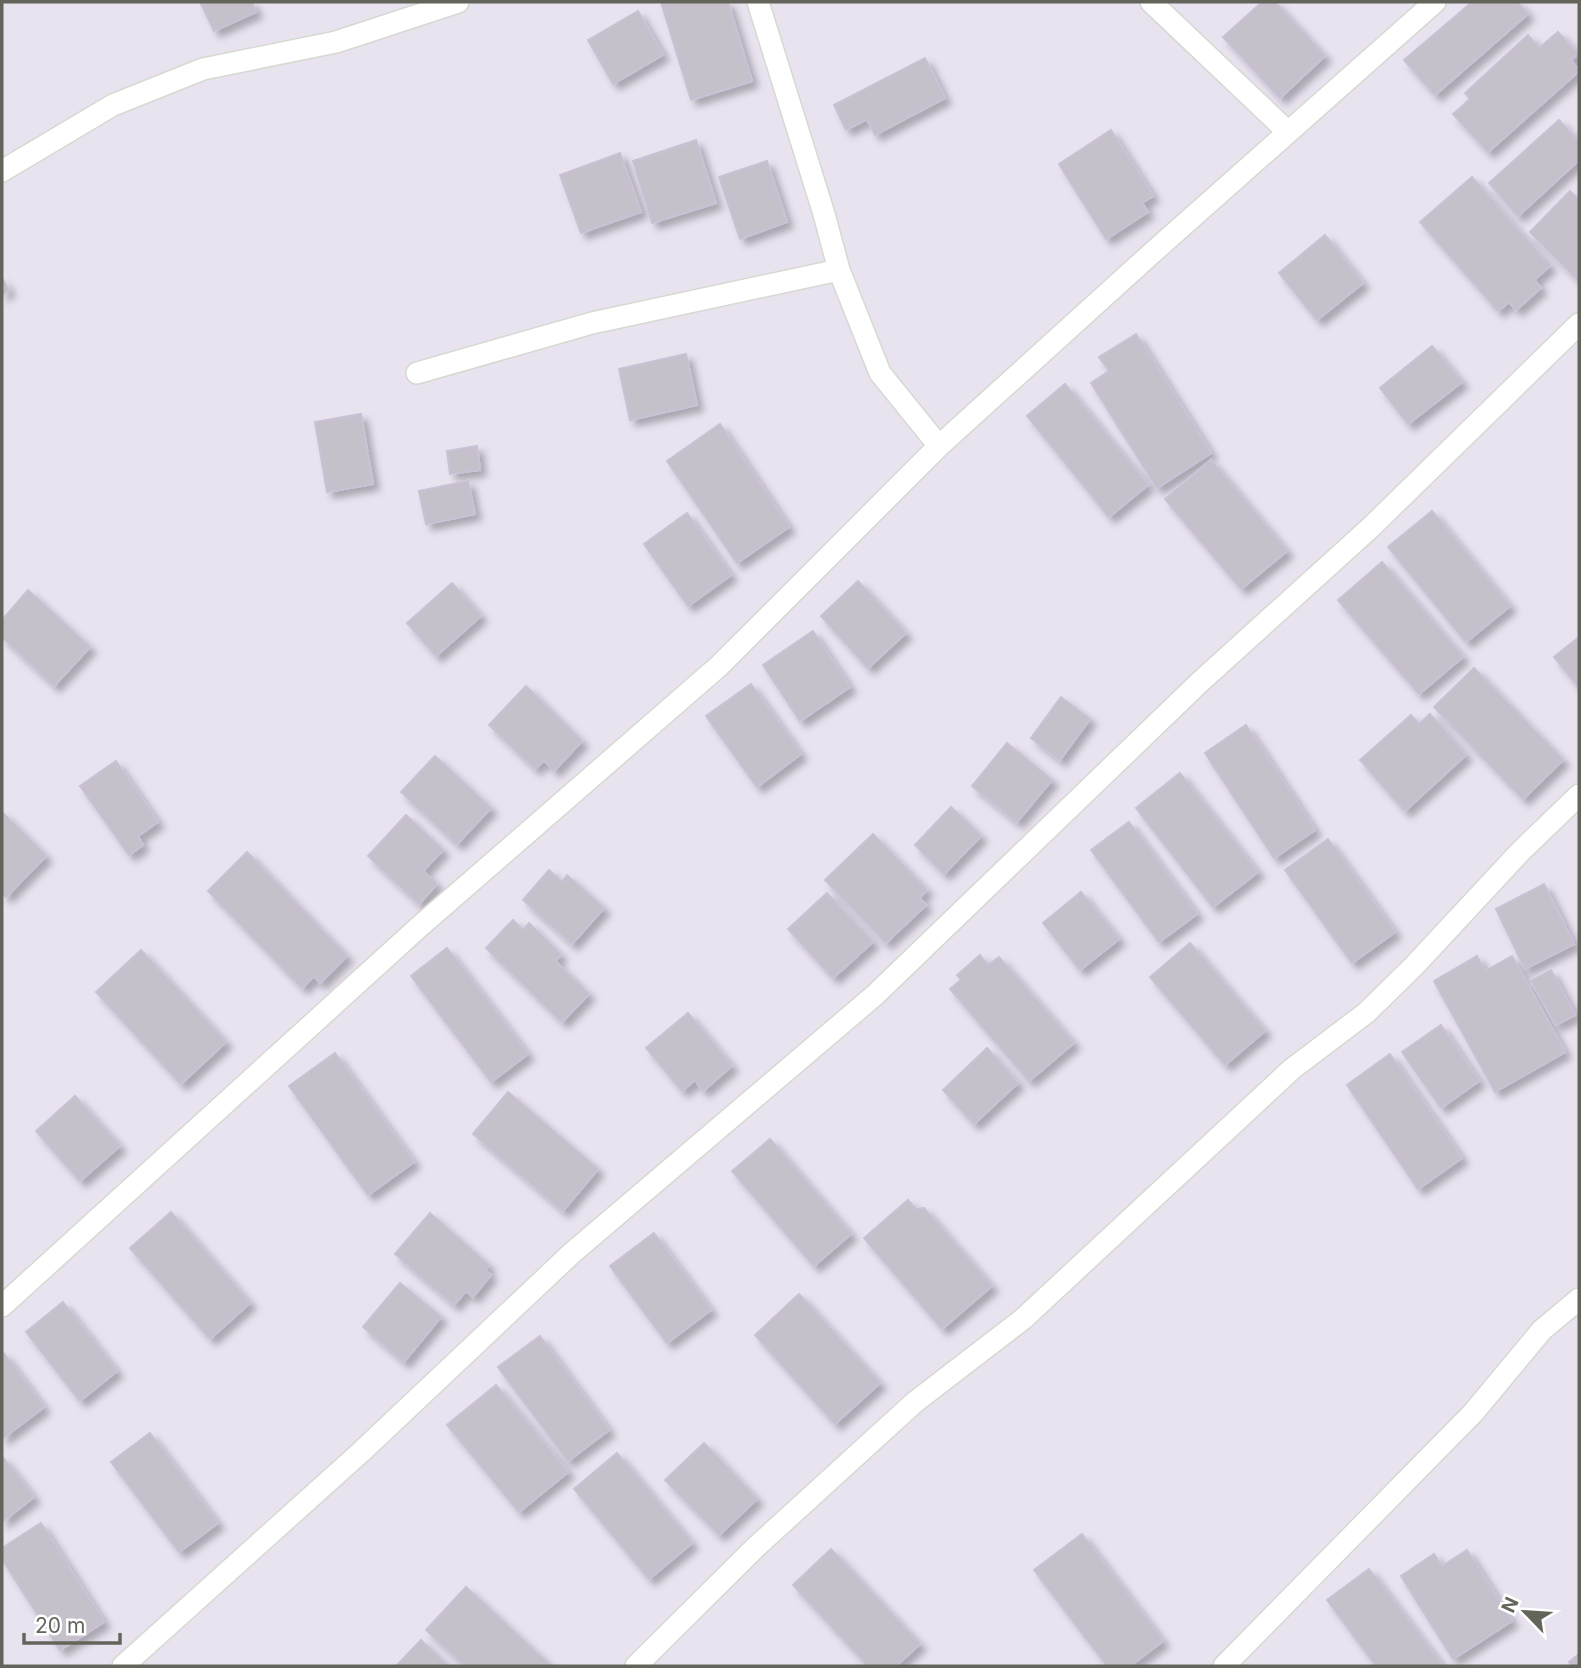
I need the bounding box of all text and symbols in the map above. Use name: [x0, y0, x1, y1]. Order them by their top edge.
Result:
north arrow: [1490, 1577, 1560, 1647]
text: N: [1497, 1594, 1524, 1616]
scale bar: [24, 1602, 121, 1646]
text: 20 m: [35, 1613, 85, 1638]

